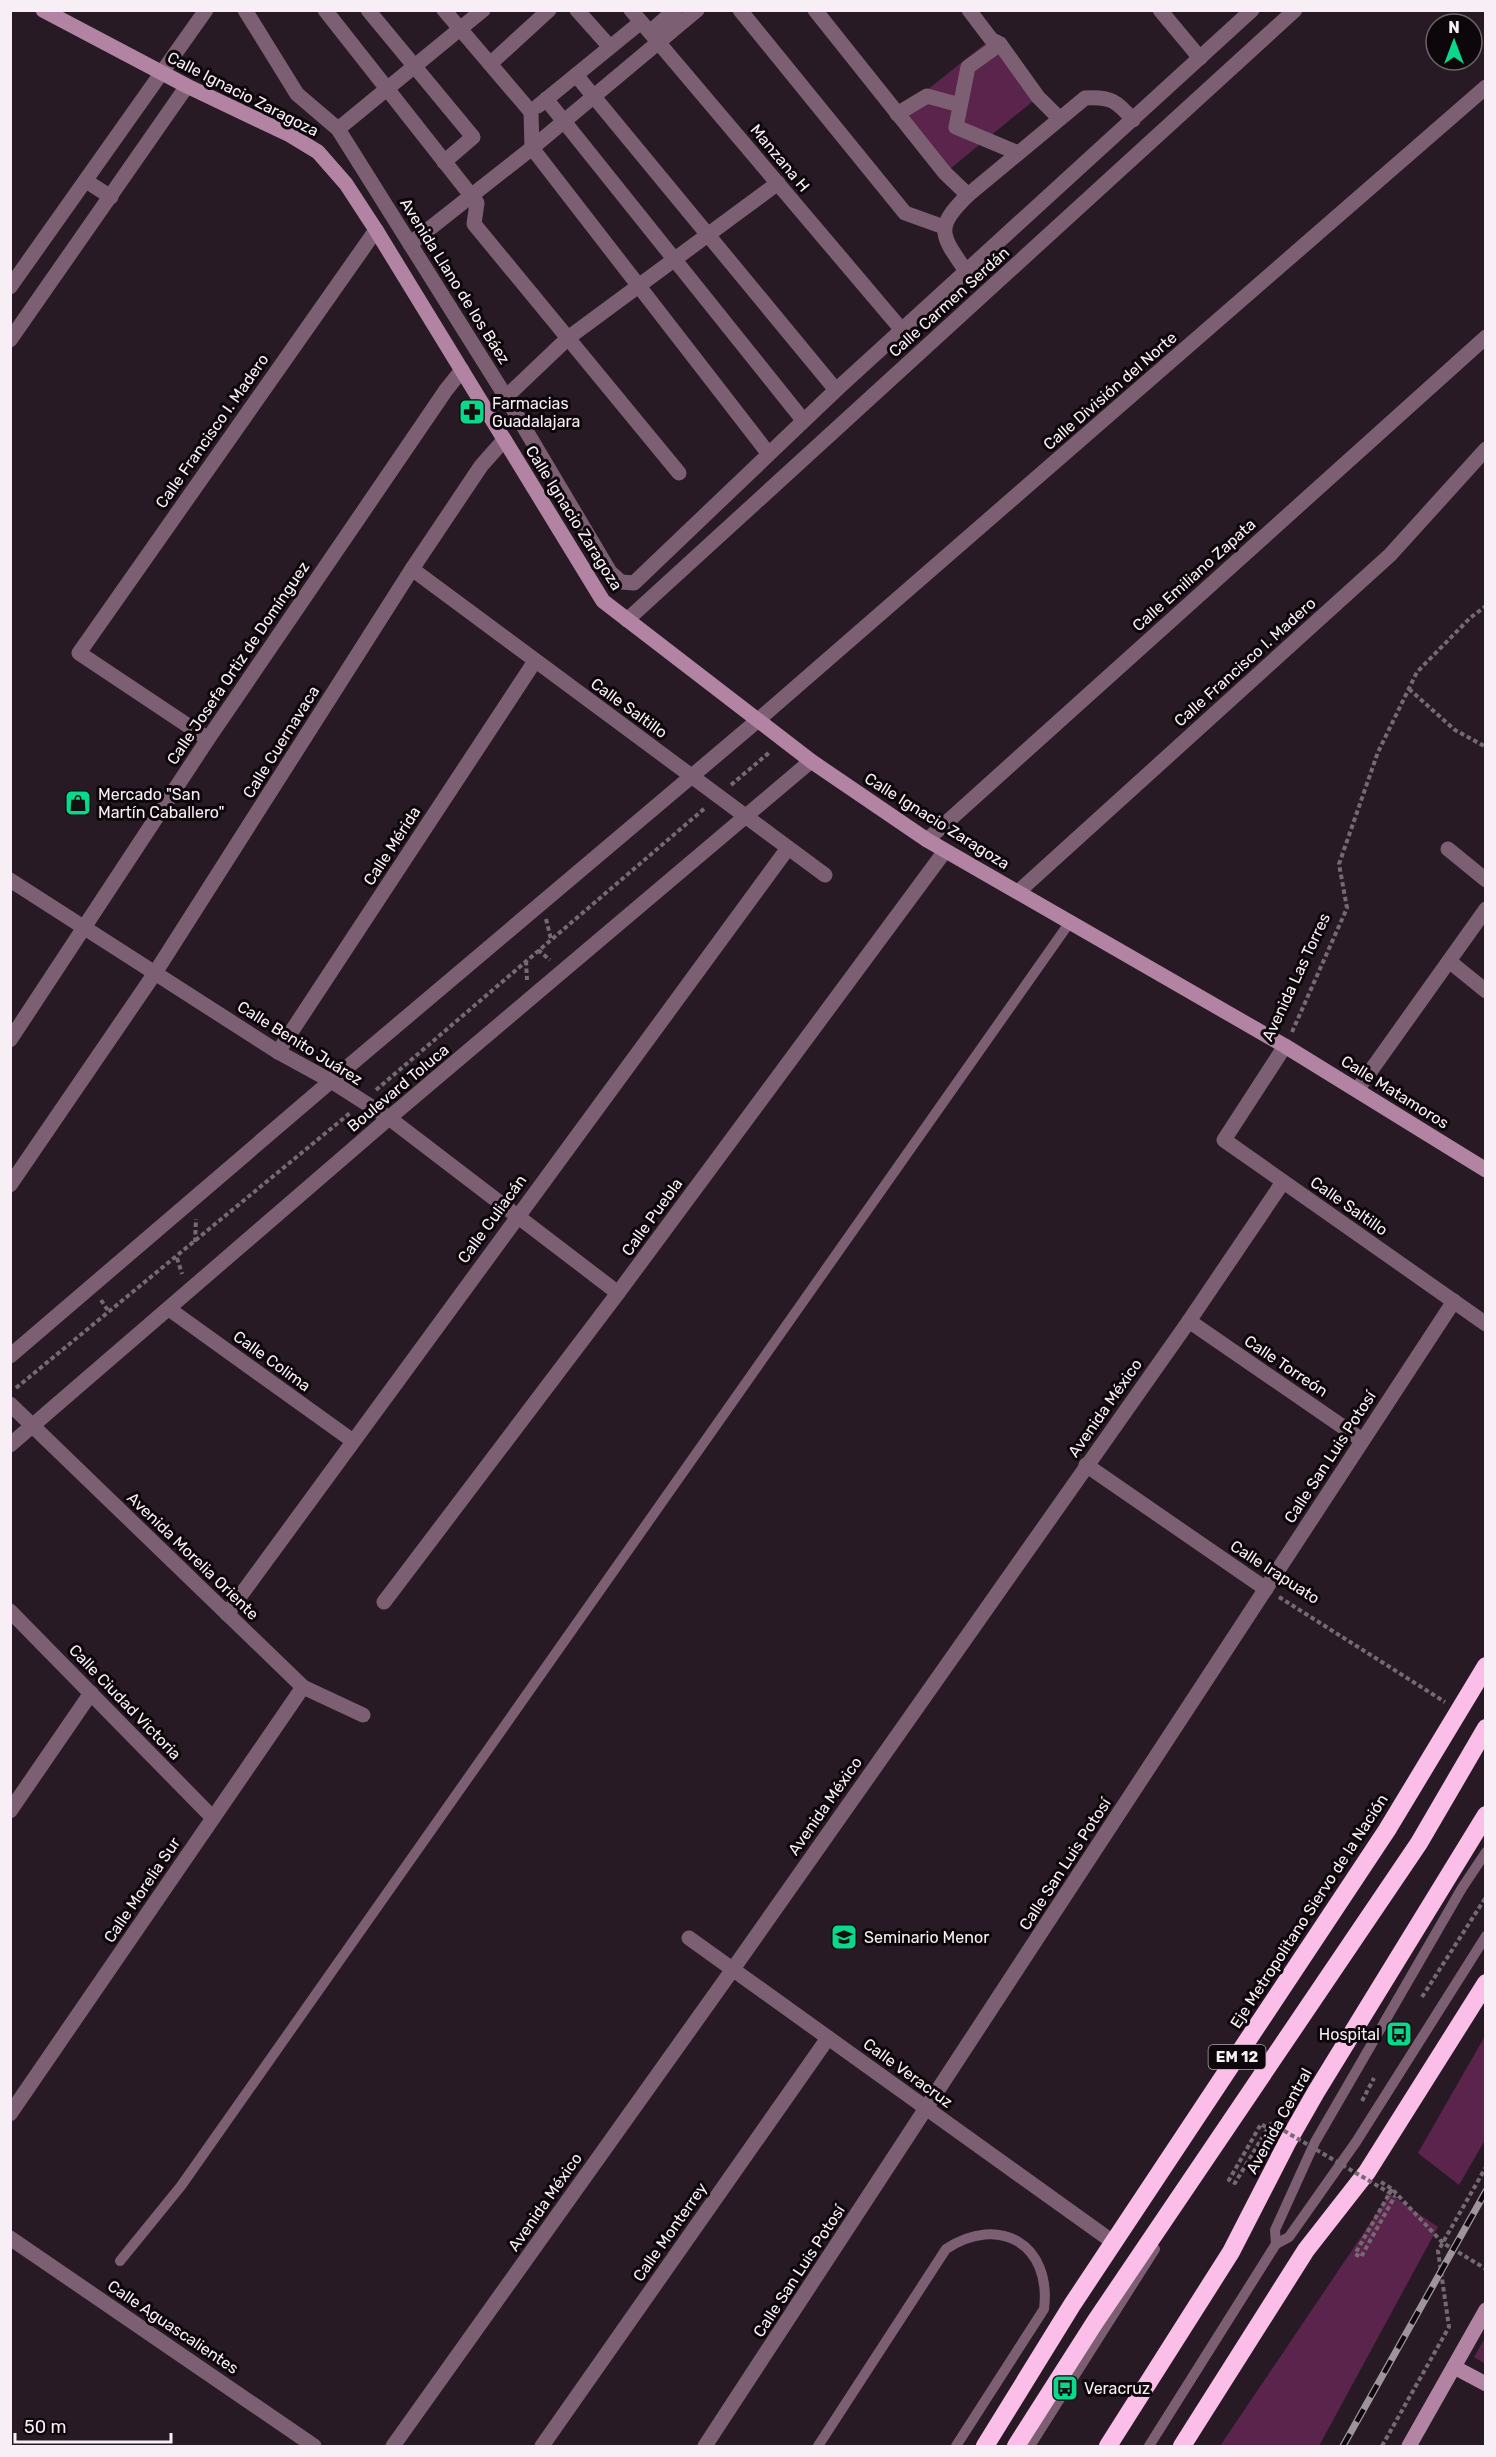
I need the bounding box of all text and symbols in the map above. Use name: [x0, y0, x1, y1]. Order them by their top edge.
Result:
north arrow: [1424, 12, 1484, 72]
text: N: [1448, 18, 1460, 37]
street label: Calle Ignacio Zaragoza: [164, 48, 322, 140]
street label: Manzana H: [746, 120, 814, 196]
street label: Avenida Llano de los Báez: [396, 194, 514, 368]
street label: Calle Carmen Serdán: [885, 243, 1013, 361]
street label: Calle División del Norte: [1039, 328, 1181, 454]
street label: Calle Francisco I. Madero: [151, 350, 273, 512]
place label: Farmacias Guadalajara: [492, 394, 580, 431]
pharmacy icon: Farmacias Guadalajara: [457, 397, 487, 427]
street label: Calle Ignacio Zaragoza: [522, 442, 626, 594]
street label: Calle Emiliano Zapata: [1129, 515, 1259, 635]
street label: Calle Josefa Ortiz de Domínguez: [163, 558, 313, 768]
street label: Calle Francisco I. Madero: [1170, 593, 1320, 731]
street label: Calle Saltillo: [587, 674, 671, 742]
street label: Calle Cuernavaca: [239, 682, 323, 802]
street label: Calle Ignacio Zaragoza: [861, 769, 1013, 873]
place label: Mercado "San Martín Caballero": [98, 785, 225, 822]
shop icon: Mercado "San Martín Caballero": [63, 788, 93, 818]
street label: Calle Mérida: [359, 803, 425, 889]
street label: Avenida Las Torres: [1258, 910, 1334, 1044]
street label: Calle Benito Juárez: [234, 997, 366, 1089]
street label: Boulevard Toluca: [343, 1040, 453, 1136]
street label: Calle Matamoros: [1338, 1051, 1452, 1133]
street label: Calle Culiacán: [454, 1171, 530, 1267]
street label: Calle Saltillo: [1307, 1172, 1391, 1240]
street label: Calle Puebla: [617, 1175, 687, 1259]
street label: Calle Colima: [230, 1327, 314, 1395]
street label: Calle Torreón: [1241, 1331, 1331, 1401]
street label: Avenida México: [1064, 1355, 1146, 1461]
street label: Calle San Luis Potosí: [1280, 1386, 1380, 1527]
street label: Avenida Morelia Oriente: [123, 1488, 263, 1624]
street label: Calle Irapuato: [1227, 1536, 1323, 1608]
street label: Calle Ciudad Victoria: [65, 1640, 185, 1764]
street label: Avenida México: [784, 1753, 866, 1859]
street label: Eje Metropolitano Siervo de la Nación: [1226, 1790, 1392, 2032]
street label: Calle San Luis Potosí: [1015, 1793, 1115, 1934]
street label: Calle Morelia Sur: [100, 1834, 184, 1946]
school or university icon: Seminario Menor: [829, 1922, 859, 1952]
place label: Seminario Menor: [864, 1928, 989, 1947]
bus stop icon: Hospital: [1384, 2019, 1414, 2049]
place label: Hospital: [1319, 2025, 1380, 2044]
street label: Calle Veracruz: [860, 2034, 956, 2112]
road number: EM 12: [1208, 2045, 1266, 2069]
street label: Avenida Central: [1242, 2065, 1316, 2177]
street label: Avenida México: [504, 2149, 586, 2255]
street label: Calle Monterrey: [629, 2179, 711, 2285]
street label: Calle San Luis Potosí: [749, 2200, 849, 2341]
street label: Calle Aguascalientes: [104, 2276, 242, 2378]
bus stop icon: Veracruz: [1050, 2373, 1080, 2403]
place label: Veracruz: [1084, 2379, 1150, 2398]
scale bar: [15, 2406, 171, 2444]
text: 50 m: [24, 2416, 67, 2438]

